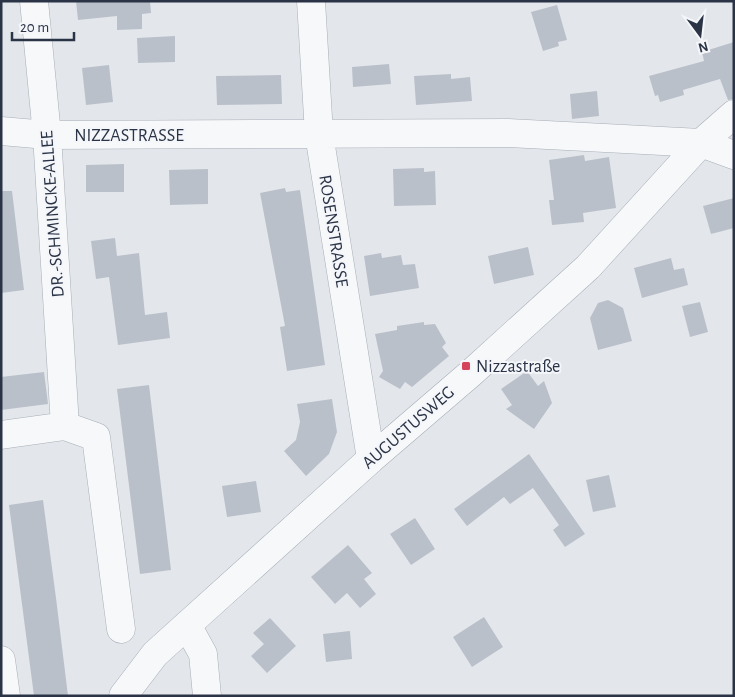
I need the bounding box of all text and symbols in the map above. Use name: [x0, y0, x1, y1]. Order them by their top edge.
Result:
scale bar: [12, 10, 75, 42]
north arrow: [675, 10, 725, 60]
text: 20 m: [20, 20, 49, 35]
text: N: [697, 39, 710, 55]
street label: NIZZASTRASSE: [74, 127, 184, 145]
street label: DR.-SCHMINCKE-ALLEE: [38, 130, 68, 298]
street label: ROSENSTRASSE: [315, 174, 351, 289]
place label: Nizzastraße: [476, 358, 560, 376]
marker: Nizzastraße: [460, 360, 472, 372]
street label: AUGUSTUSWEG: [359, 383, 458, 472]

